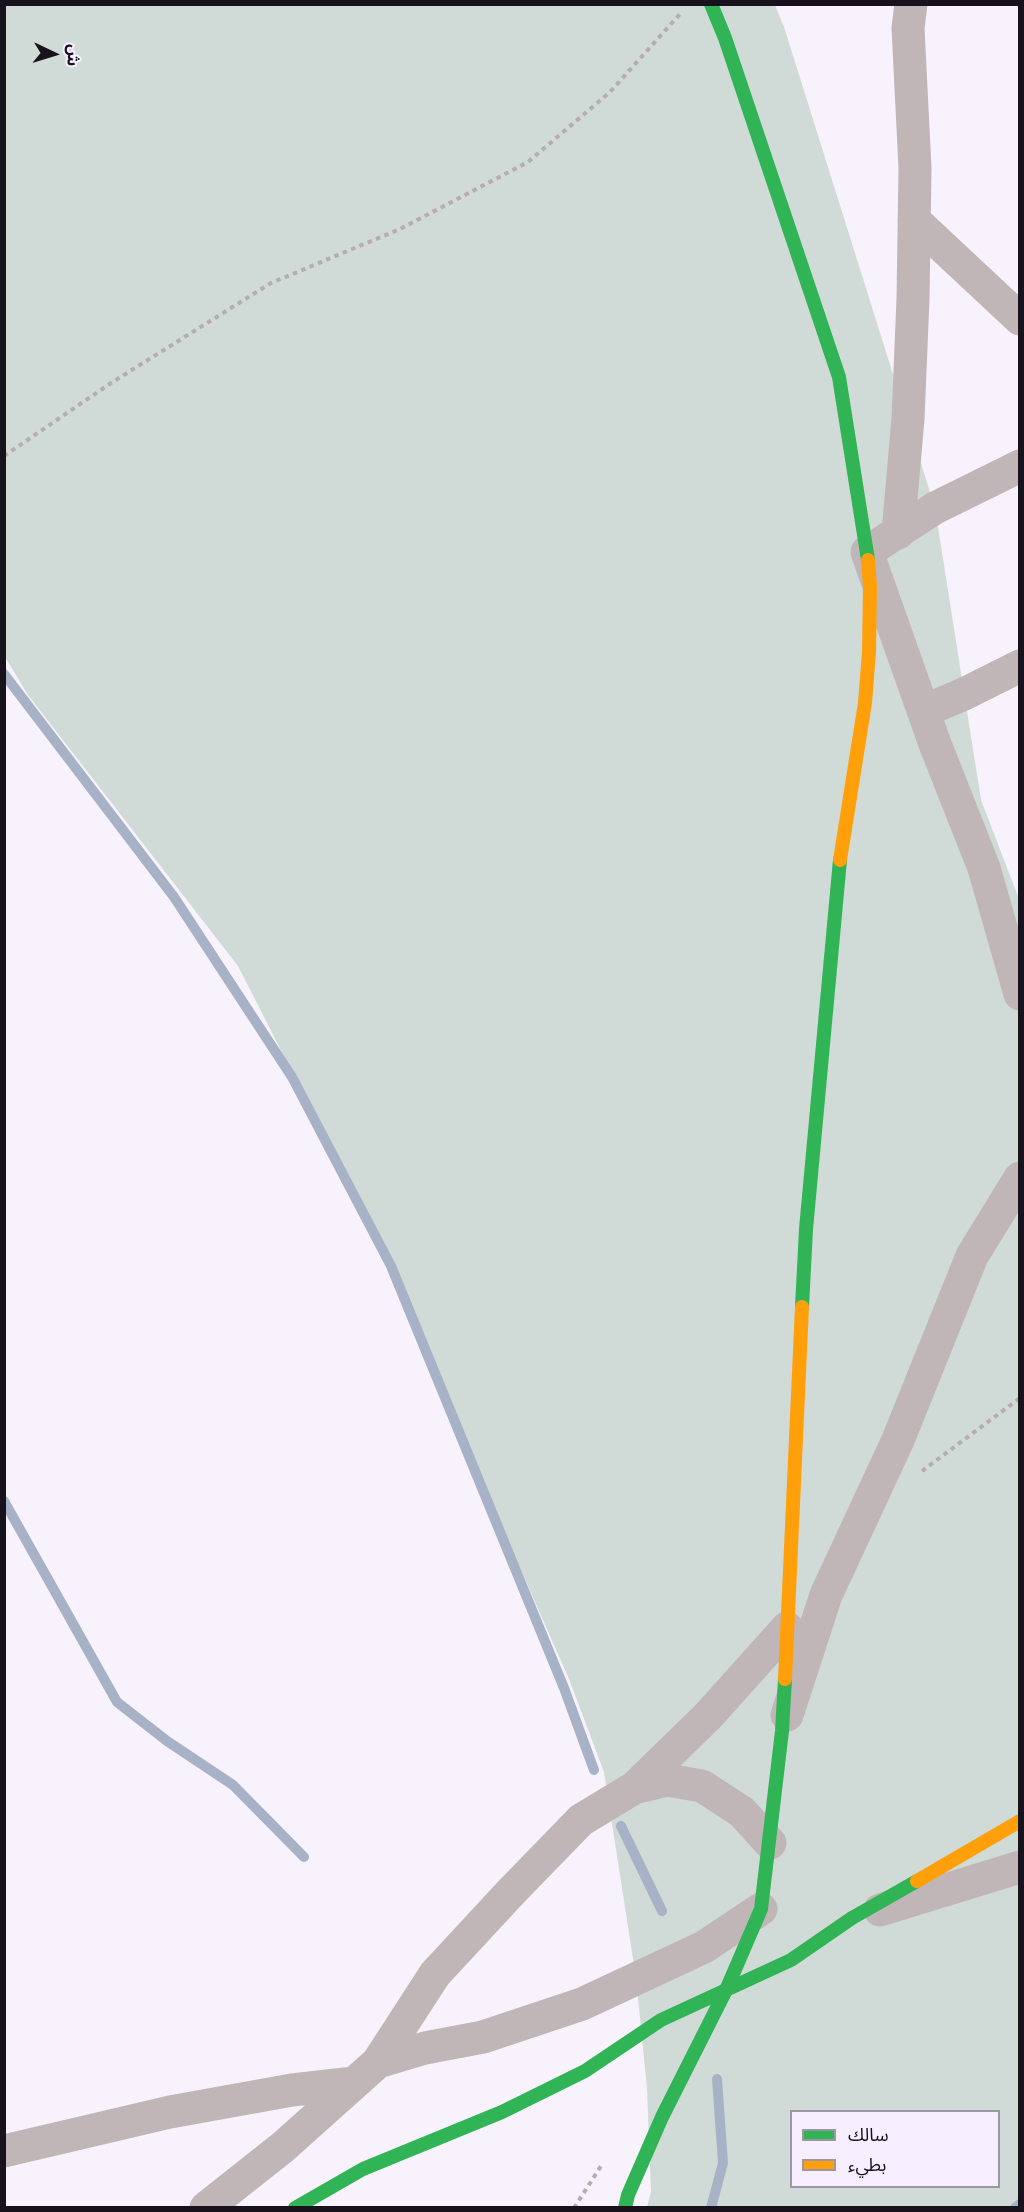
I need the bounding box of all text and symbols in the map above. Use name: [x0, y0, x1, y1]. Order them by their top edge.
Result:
north arrow: [24, 24, 84, 84]
text: ش: [62, 44, 83, 67]
legend: [790, 2110, 1000, 2188]
text: سالك: [848, 2125, 889, 2146]
text: بطيء: [848, 2155, 886, 2176]

